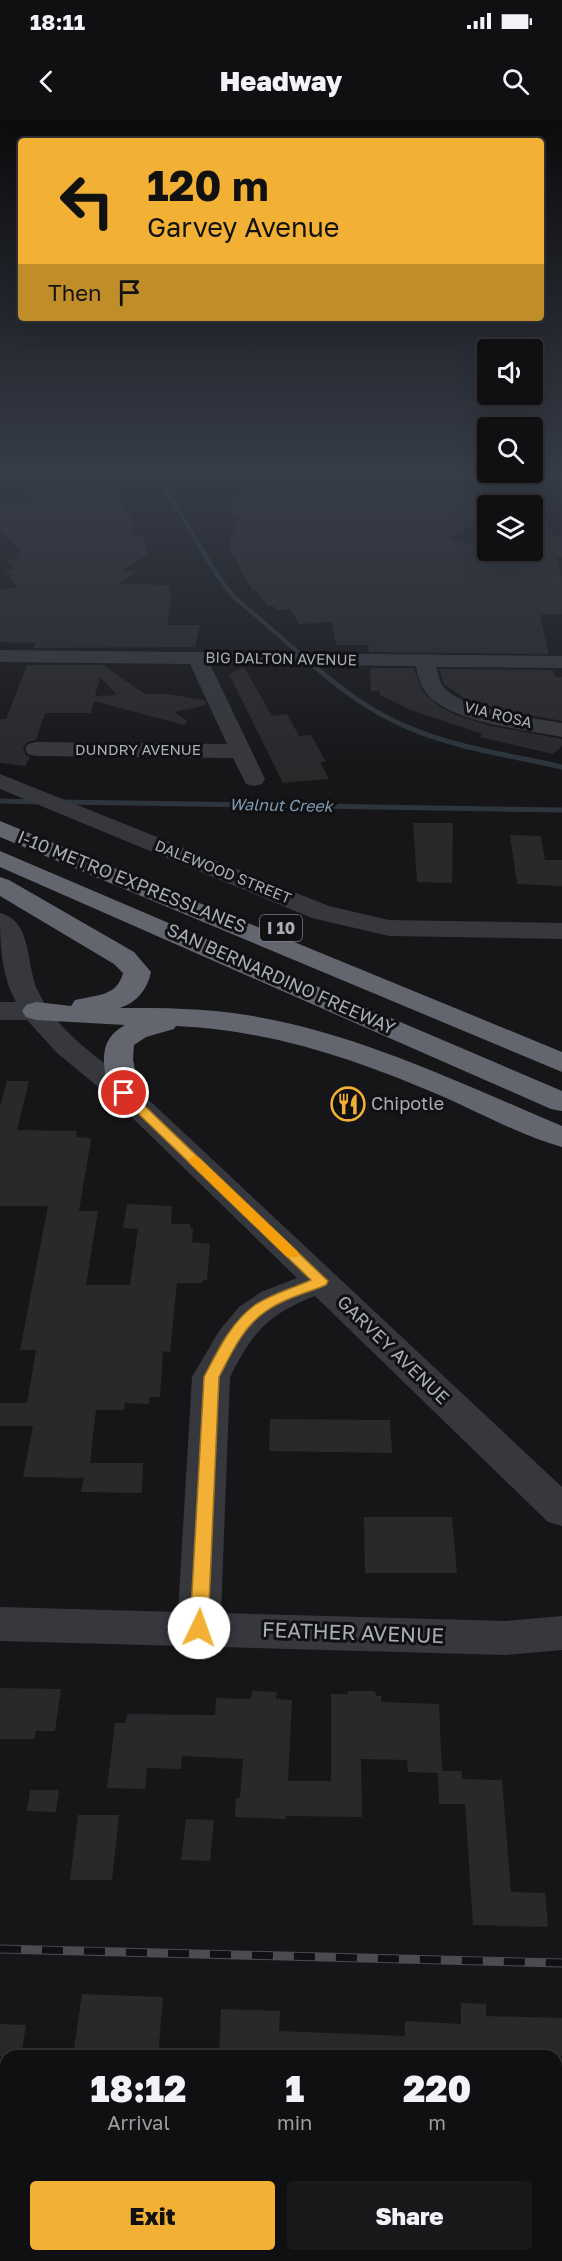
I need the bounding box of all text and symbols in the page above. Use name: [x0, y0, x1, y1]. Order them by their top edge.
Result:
text: 18:11: [30, 8, 85, 35]
icon: back: [30, 65, 63, 98]
text: Headway: [220, 65, 342, 97]
icon: search: [499, 65, 532, 98]
text: 120 m: [147, 160, 269, 210]
icon: left: [48, 162, 126, 240]
text: Garvey Avenue: [147, 211, 340, 243]
icon: arrive: [113, 276, 146, 309]
text: Then: [48, 279, 101, 306]
map controls: [477, 339, 543, 561]
button: sound: [477, 339, 543, 405]
button: search: [477, 417, 543, 483]
button: layers: [477, 495, 543, 561]
street label: BIG DALTON AVENUE: [205, 648, 357, 668]
street label: VIA ROSA: [462, 697, 534, 731]
street label: DUNDRY AVENUE: [75, 740, 201, 758]
water label: Walnut Creek: [229, 794, 335, 816]
street label: I-10 METRO EXPRESSLANES: [15, 825, 250, 937]
street label: DALEWOOD STREET: [153, 836, 294, 907]
road number: I 10: [260, 915, 302, 941]
street label: SAN BERNARDINO FREEWAY: [164, 918, 399, 1039]
pin: [98, 1067, 149, 1118]
icon: arrive: [107, 1076, 140, 1109]
restaurant icon: Chipotle: [330, 1086, 366, 1122]
place label: Chipotle: [371, 1092, 444, 1114]
street label: GARVEY AVENUE: [333, 1290, 454, 1408]
position arrow: [167, 1596, 231, 1660]
street label: FEATHER AVENUE: [262, 1616, 445, 1648]
text: 18:12: [91, 2067, 186, 2110]
text: 1: [285, 2067, 304, 2110]
text: 220: [403, 2067, 471, 2110]
text: Arrival: [107, 2110, 170, 2134]
text: min: [277, 2110, 312, 2134]
text: m: [428, 2110, 446, 2134]
button: Exit: [30, 2181, 275, 2250]
button: Share: [287, 2181, 532, 2250]

